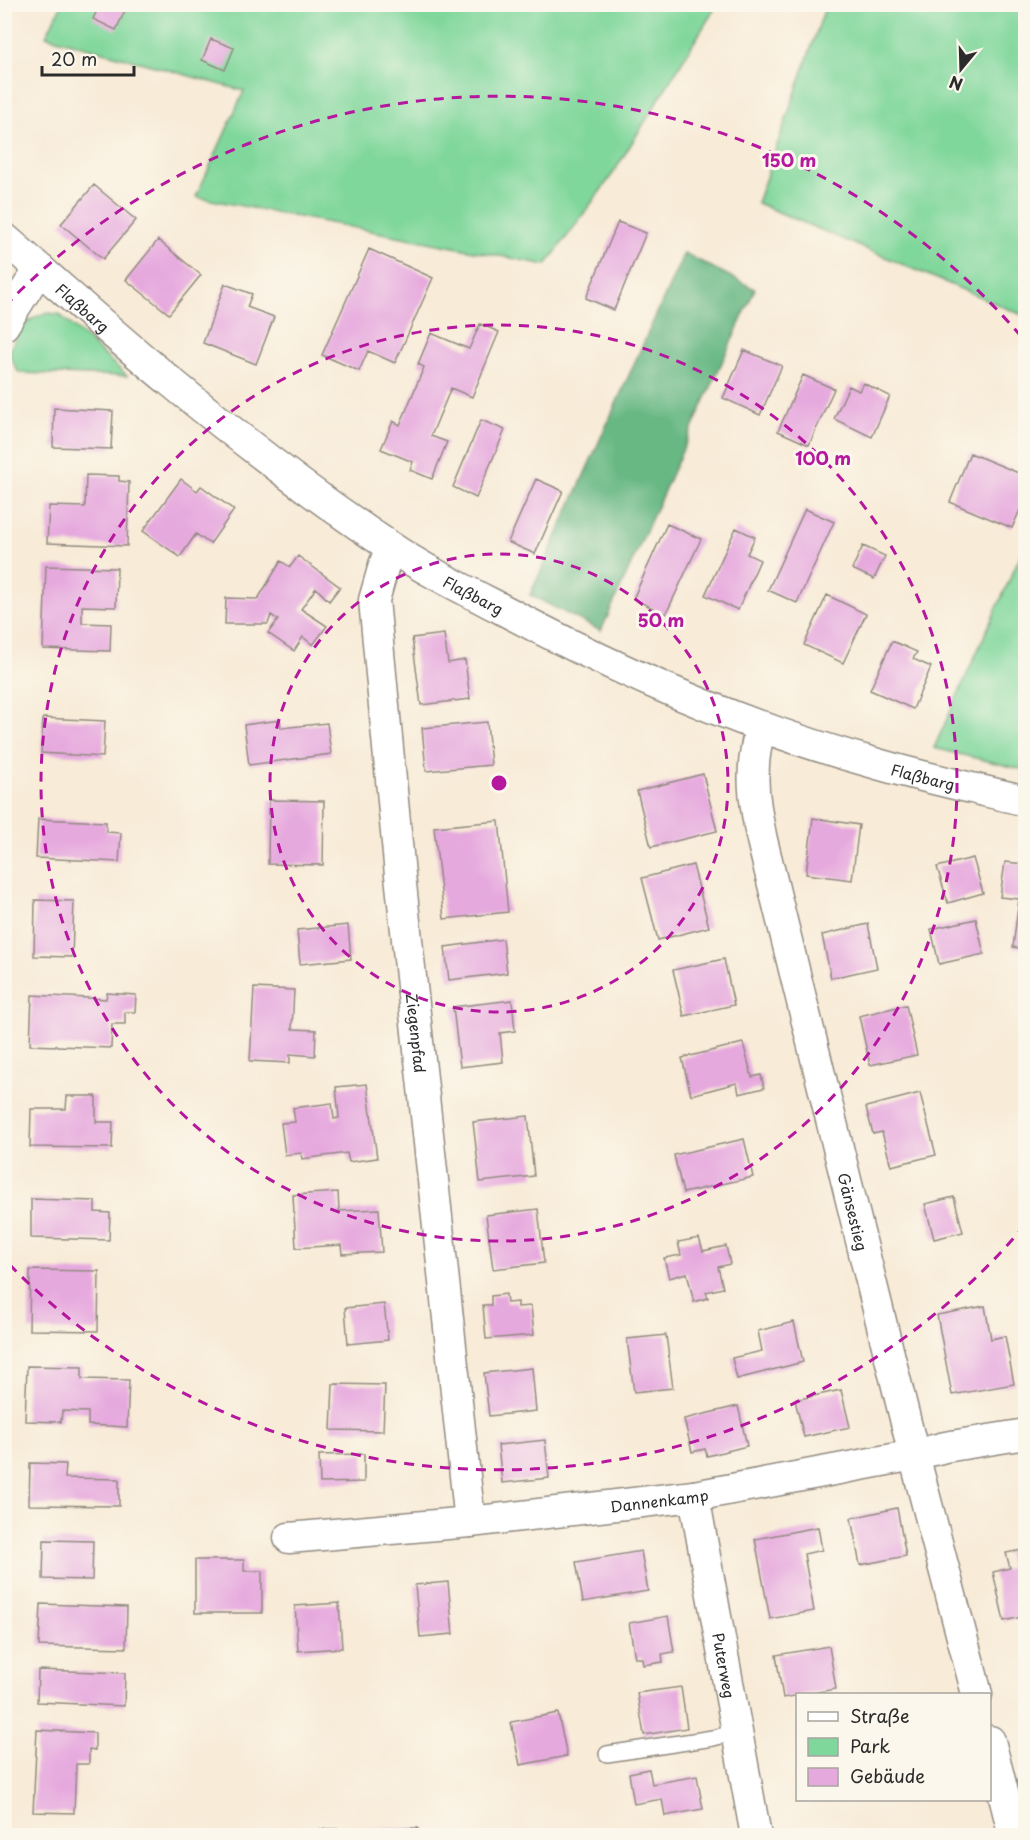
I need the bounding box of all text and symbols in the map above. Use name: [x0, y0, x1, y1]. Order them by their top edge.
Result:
scale bar: [42, 39, 134, 77]
north arrow: [931, 39, 991, 99]
text: 20 m: [51, 45, 97, 72]
text: N: [946, 71, 966, 98]
text: 150 m: [762, 146, 816, 173]
street label: Flaßbarg: [51, 277, 115, 337]
text: 100 m: [795, 444, 851, 471]
street label: Flaßbarg: [439, 569, 508, 620]
text: 50 m: [638, 606, 684, 633]
street label: Flaßbarg: [888, 757, 957, 795]
centre of rings: [489, 773, 509, 793]
street label: Ziegenpfad: [401, 992, 433, 1074]
street label: Gänsestieg: [833, 1170, 875, 1253]
street label: Dannenkamp: [609, 1482, 710, 1517]
street label: Puterweg: [708, 1630, 742, 1700]
legend: [796, 1693, 991, 1801]
text: Straße: [850, 1702, 910, 1729]
text: Park: [850, 1732, 890, 1759]
text: Gebäude: [850, 1762, 925, 1789]

